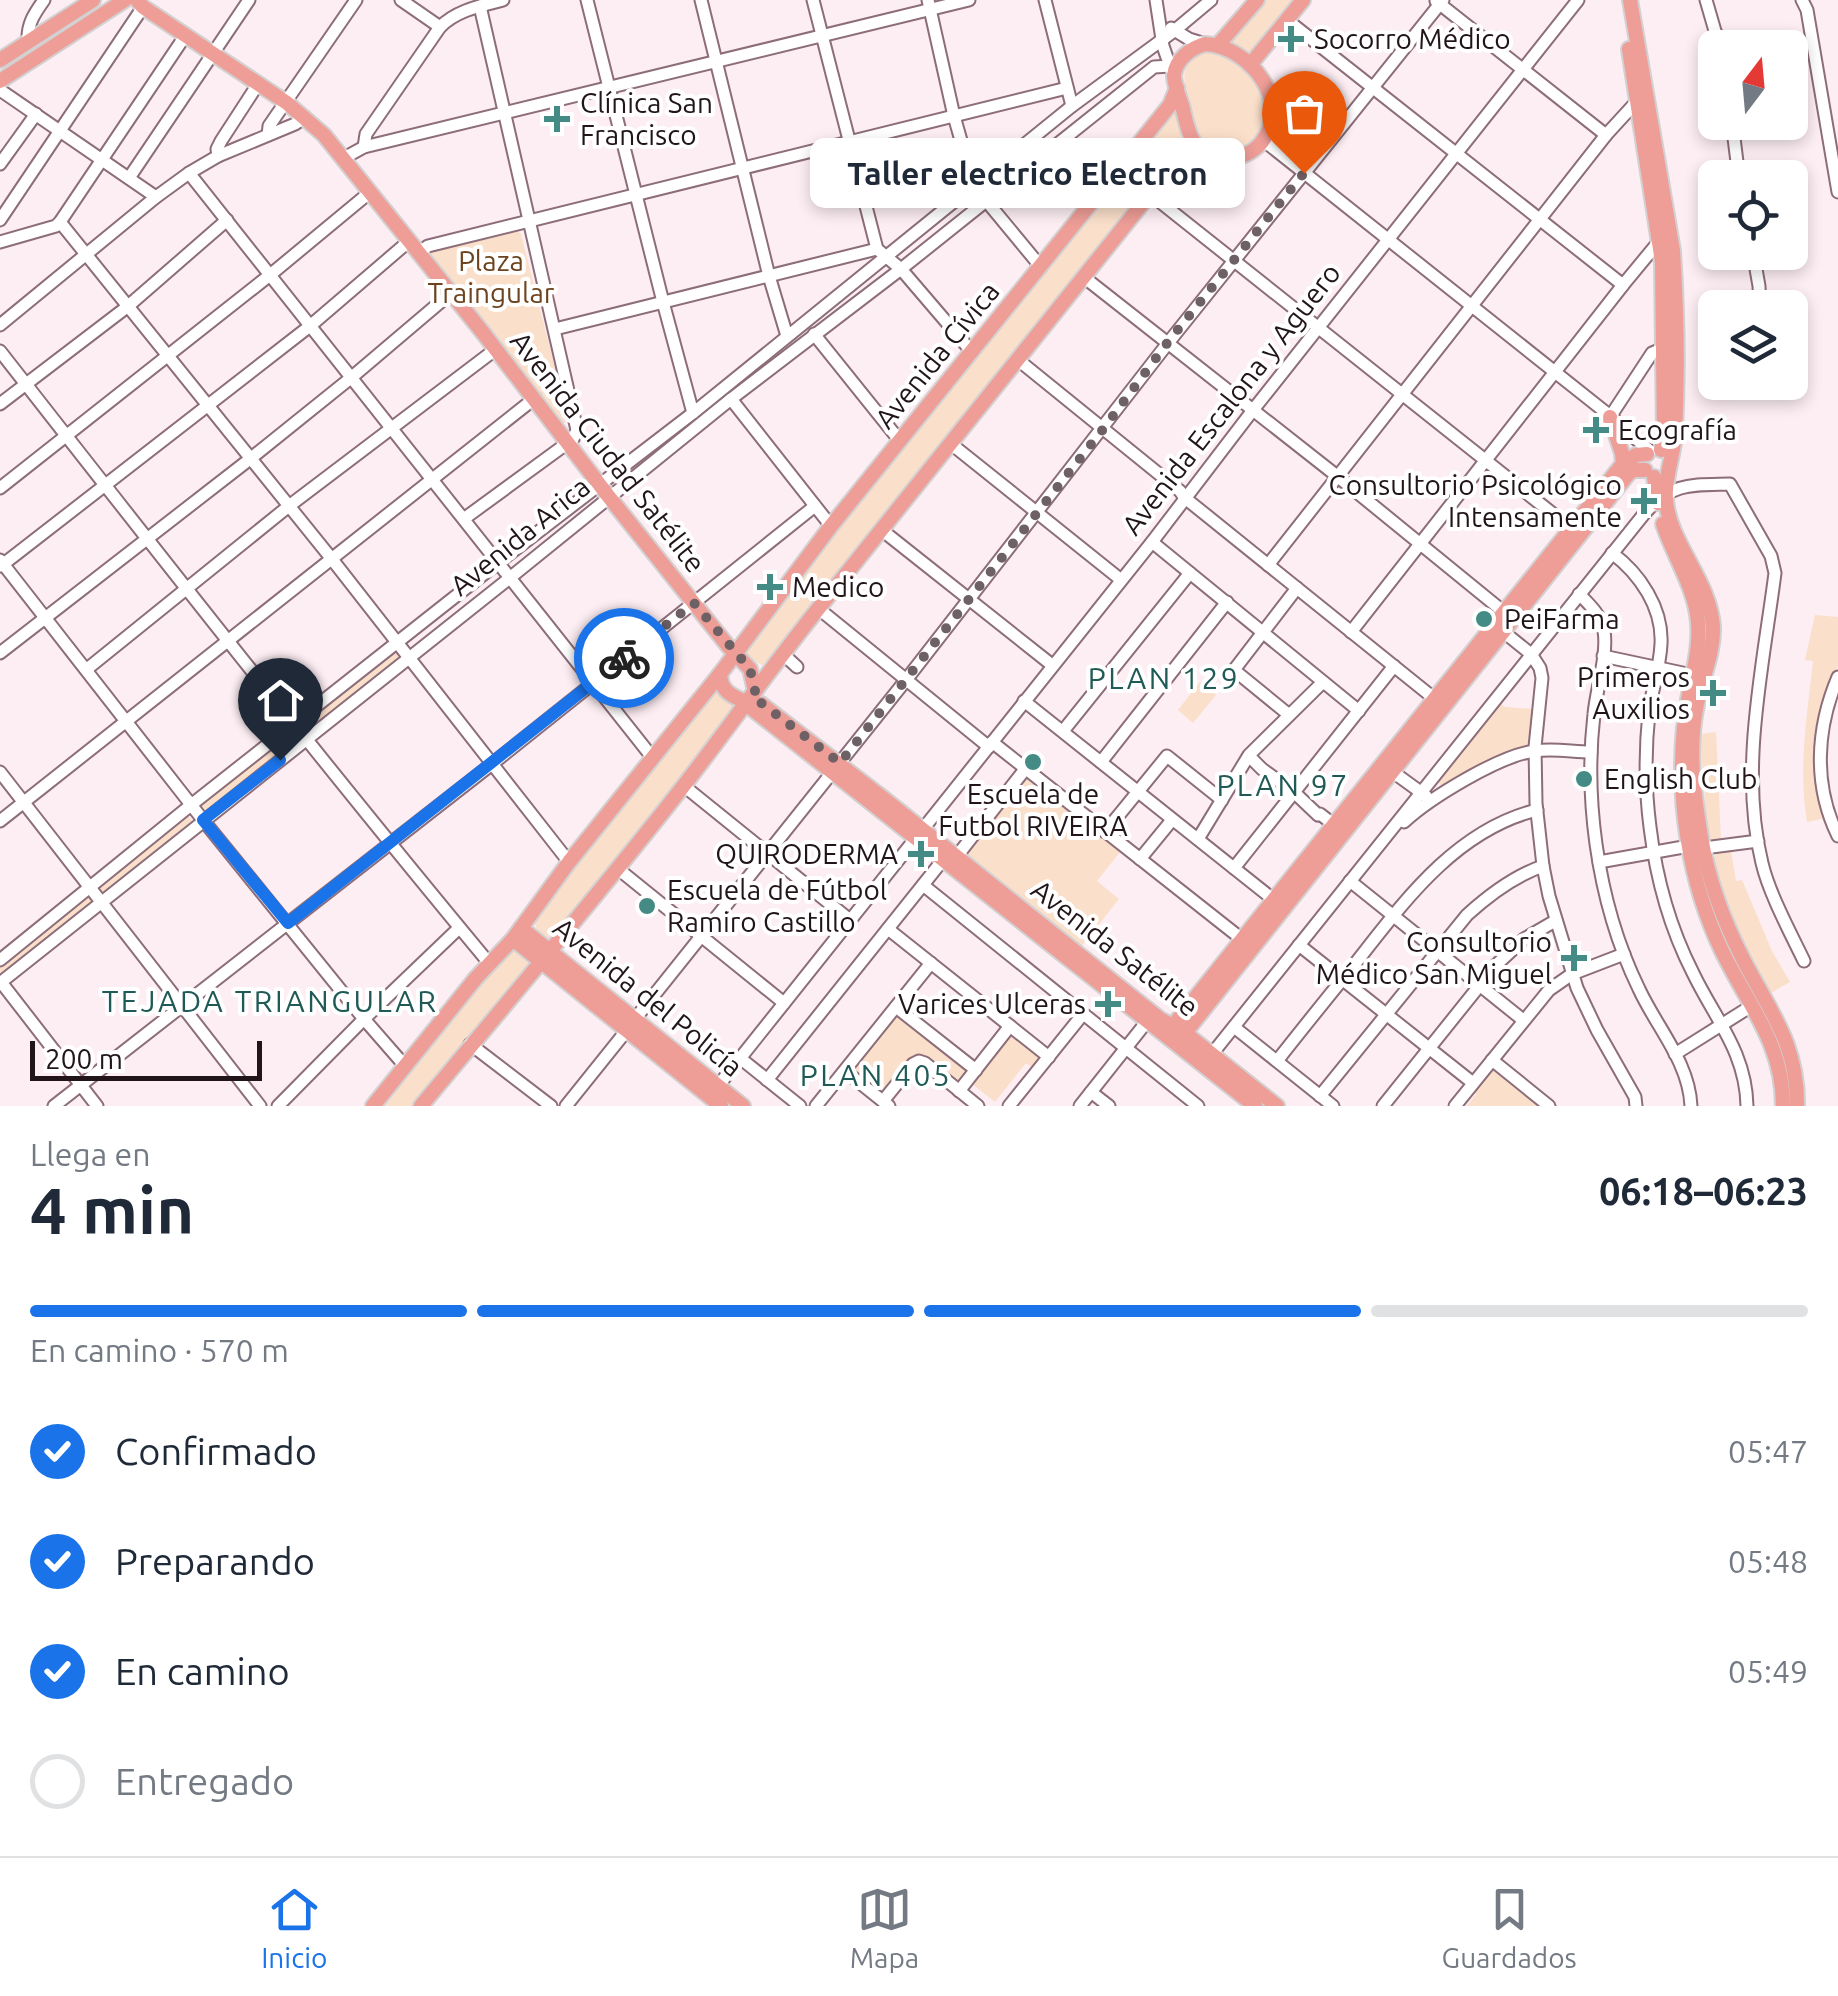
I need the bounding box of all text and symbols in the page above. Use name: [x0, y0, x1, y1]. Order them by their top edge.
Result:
place label: Socorro Médico: [1314, 23, 1511, 54]
marker: Socorro Médico: [1278, 26, 1304, 52]
north arrow: [1698, 30, 1808, 140]
map controls: [1698, 30, 1808, 400]
pin: [1262, 71, 1347, 174]
icon: bag: [1277, 86, 1332, 141]
place label: Clínica San Francisco: [580, 87, 713, 150]
marker: Clínica San Francisco: [544, 106, 570, 132]
callout: Taller electrico Electron: [809, 138, 1244, 208]
text: Taller electrico Electron: [847, 155, 1208, 191]
button: locate: [1698, 160, 1808, 270]
park label: Plaza Traingular: [428, 245, 555, 308]
street label: Avenida Escalona y Aguero: [1115, 257, 1346, 540]
street label: Avenida Cívica: [868, 276, 1005, 434]
button: layers: [1698, 290, 1808, 400]
street label: Avenida Ciudad Satélite: [505, 325, 712, 578]
place label: Ecografía: [1618, 414, 1737, 445]
marker: Ecografía: [1583, 417, 1609, 443]
place label: Consultorio Psicológico Intensamente: [1329, 469, 1622, 532]
street label: Avenida Arica: [444, 470, 595, 601]
marker: Consultorio Psicológico Intensamente: [1631, 488, 1657, 514]
place label: Medico: [792, 571, 884, 602]
marker: Medico: [757, 574, 783, 600]
place label: PeiFarma: [1504, 603, 1620, 634]
courier: [574, 608, 674, 708]
marker: PeiFarma: [1473, 608, 1495, 630]
icon: bike: [597, 631, 652, 686]
pin: [238, 658, 323, 761]
district label: PLAN 129: [1088, 661, 1240, 695]
place label: Primeros Auxilios: [1577, 661, 1690, 724]
icon: home: [253, 673, 308, 728]
marker: Primeros Auxilios: [1700, 680, 1726, 706]
marker: Escuela de Futbol RIVEIRA: [1022, 751, 1044, 773]
place label: English Club: [1604, 763, 1757, 794]
district label: PLAN 97: [1216, 768, 1350, 802]
marker: English Club: [1573, 768, 1595, 790]
place label: Escuela de Futbol RIVEIRA: [938, 778, 1128, 841]
place label: QUIRODERMA: [715, 838, 898, 869]
marker: QUIRODERMA: [908, 841, 934, 867]
street label: Avenida Satélite: [1026, 873, 1205, 1022]
place label: Escuela de Fútbol Ramiro Castillo: [667, 874, 887, 937]
marker: Escuela de Fútbol Ramiro Castillo: [636, 895, 658, 917]
street label: Avenida del Policía: [548, 911, 749, 1082]
place label: Consultorio Médico San Miguel: [1316, 926, 1552, 989]
marker: Consultorio Médico San Miguel: [1561, 945, 1587, 971]
district label: TEJADA TRIANGULAR: [102, 984, 438, 1018]
place label: Varices Ulceras: [898, 988, 1086, 1019]
marker: Varices Ulceras: [1095, 991, 1121, 1017]
scale bar: [30, 1036, 262, 1080]
text: 200 m: [45, 1043, 123, 1074]
district label: PLAN 405: [800, 1058, 952, 1092]
text: Llega en: [30, 1136, 150, 1172]
text: 06:18–06:23: [1599, 1170, 1808, 1212]
text: 4 min: [30, 1173, 194, 1246]
text: En camino · 570 m: [30, 1332, 289, 1368]
icon: check: [30, 1424, 85, 1479]
text: Confirmado: [115, 1430, 317, 1472]
text: 05:47: [1728, 1433, 1808, 1469]
icon: check: [30, 1534, 85, 1589]
text: Preparando: [115, 1540, 315, 1582]
text: 05:48: [1728, 1543, 1808, 1579]
icon: check: [30, 1644, 85, 1699]
text: En camino: [115, 1650, 290, 1692]
text: 05:49: [1728, 1653, 1808, 1689]
text: Entregado: [115, 1760, 294, 1802]
tab: Inicio: [261, 1882, 327, 1973]
tab: Mapa: [850, 1882, 919, 1973]
tab: Guardados: [1442, 1882, 1577, 1973]

